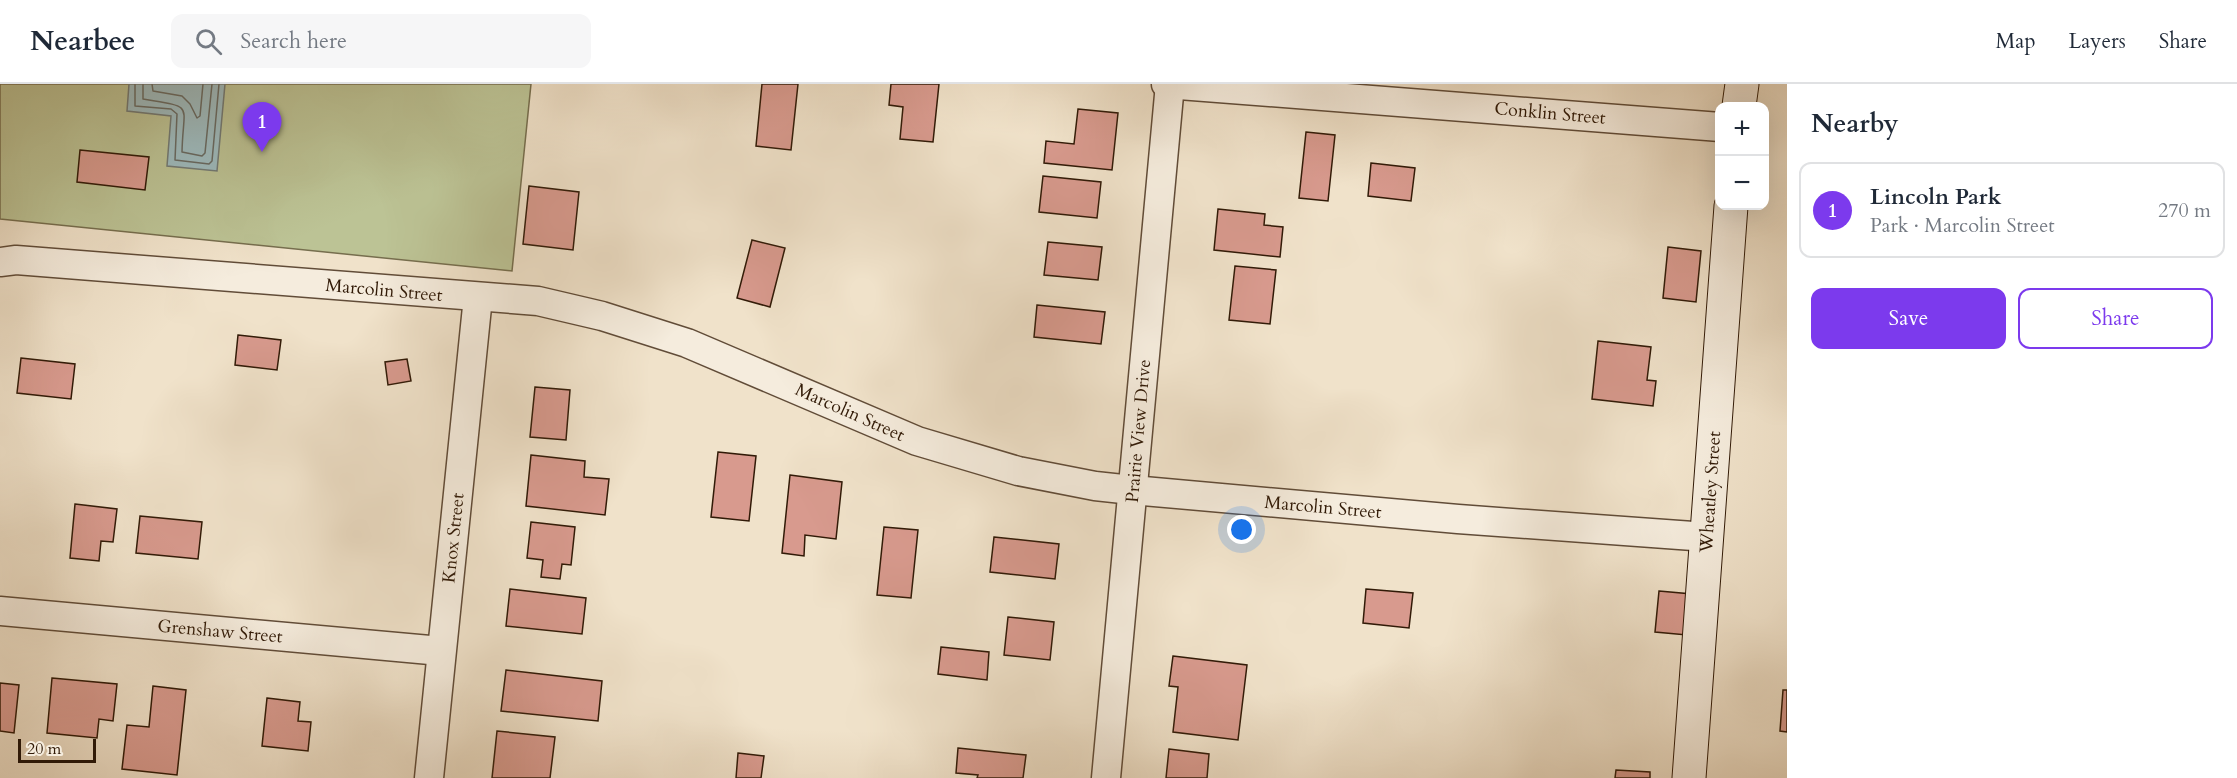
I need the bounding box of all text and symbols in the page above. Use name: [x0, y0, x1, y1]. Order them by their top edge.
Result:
search box: [171, 14, 591, 68]
text: Nearbee: [30, 22, 135, 60]
icon: search: [192, 25, 225, 58]
text: Search here: [240, 26, 347, 56]
text: Map: [1996, 27, 2036, 56]
text: Layers: [2069, 27, 2126, 56]
text: Share: [2159, 27, 2207, 56]
street label: Conklin Street: [1493, 96, 1607, 131]
map controls: [1715, 102, 1769, 210]
button: +: [1715, 102, 1769, 156]
pin: 1: [242, 103, 282, 152]
text: Nearby: [1811, 106, 1899, 141]
button: −: [1715, 156, 1769, 210]
text: Lincoln Park: [1870, 182, 2001, 212]
text: 1: [1827, 197, 1838, 224]
text: 270 m: [2158, 197, 2211, 224]
text: Park · Marcolin Street: [1870, 212, 2055, 239]
street label: Marcolin Street: [324, 273, 444, 308]
button: Save: [1811, 288, 2006, 349]
button: Share: [2018, 288, 2213, 349]
street label: Prairie View Drive: [1120, 358, 1157, 504]
street label: Marcolin Street: [791, 377, 909, 448]
street label: Wheatley Street: [1694, 430, 1727, 555]
street label: Marcolin Street: [1263, 490, 1383, 525]
street label: Knox Street: [436, 491, 471, 584]
your location: [1227, 515, 1256, 544]
street label: Grenshaw Street: [156, 614, 284, 649]
scale bar: [18, 736, 96, 764]
text: 20 m: [27, 738, 61, 760]

